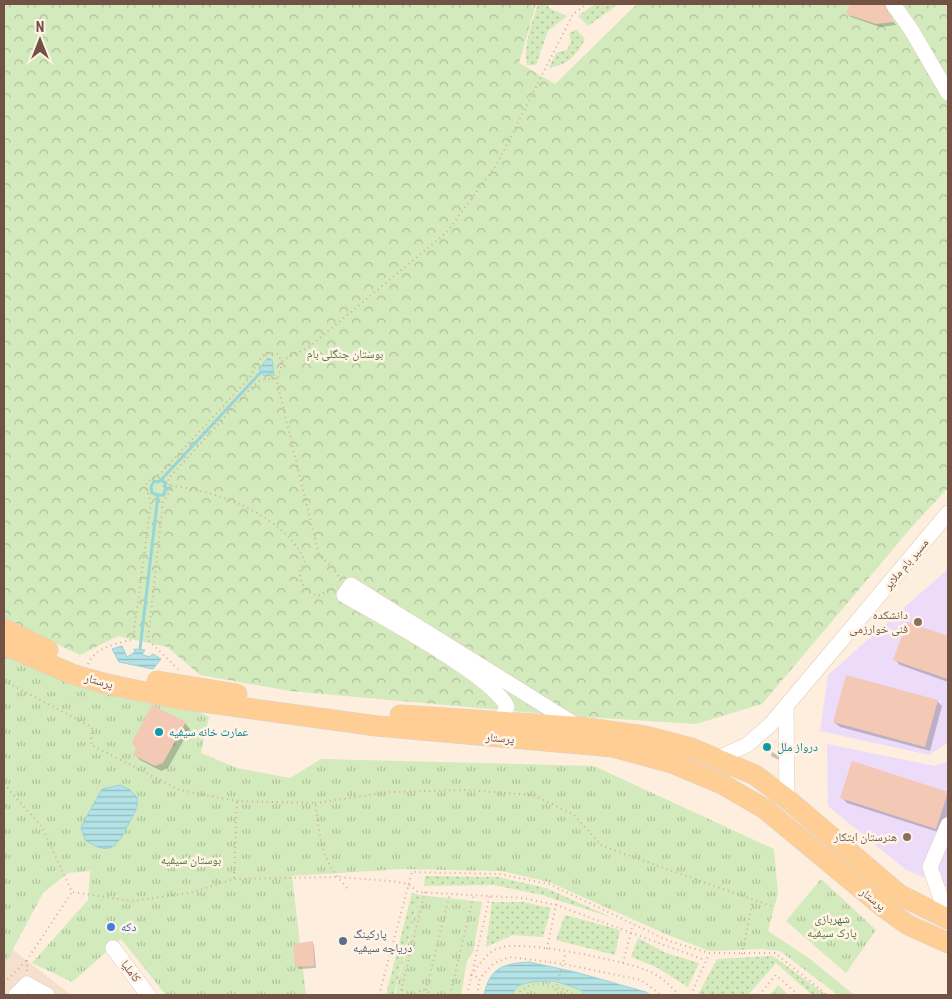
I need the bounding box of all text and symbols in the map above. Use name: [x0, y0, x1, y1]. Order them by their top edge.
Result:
north arrow: [15, 15, 65, 65]
text: N: [36, 19, 44, 35]
park label: بوستان جنگلی بام: [307, 347, 383, 362]
street label: مسیر بام ملایر: [880, 536, 932, 594]
place label: دانشکده فنی خوارزمی: [849, 608, 908, 636]
marker: دانشکده فنی خوارزمی: [912, 616, 924, 628]
street label: پرستار: [82, 670, 115, 692]
place label: عمارت خانه سیفیه: [169, 725, 248, 739]
marker: عمارت خانه سیفیه: [153, 726, 165, 738]
street label: پرستار: [484, 730, 515, 746]
place label: درواز ملل: [777, 740, 818, 754]
marker: درواز ملل: [761, 741, 773, 753]
place label: هنرستان ابتکار: [833, 830, 897, 844]
marker: هنرستان ابتکار: [901, 831, 913, 843]
park label: بوستان سیفیه: [161, 853, 221, 867]
street label: پرستار: [857, 884, 889, 914]
park label: شهربازی پارک سیفیه: [807, 912, 857, 940]
place label: دکه: [121, 920, 136, 934]
marker: دکه: [105, 921, 117, 933]
place label: پارکینگ دریاچه سیفیه: [353, 927, 412, 955]
marker: پارکینگ دریاچه سیفیه: [337, 935, 349, 947]
street label: کاملیا: [118, 957, 144, 985]

